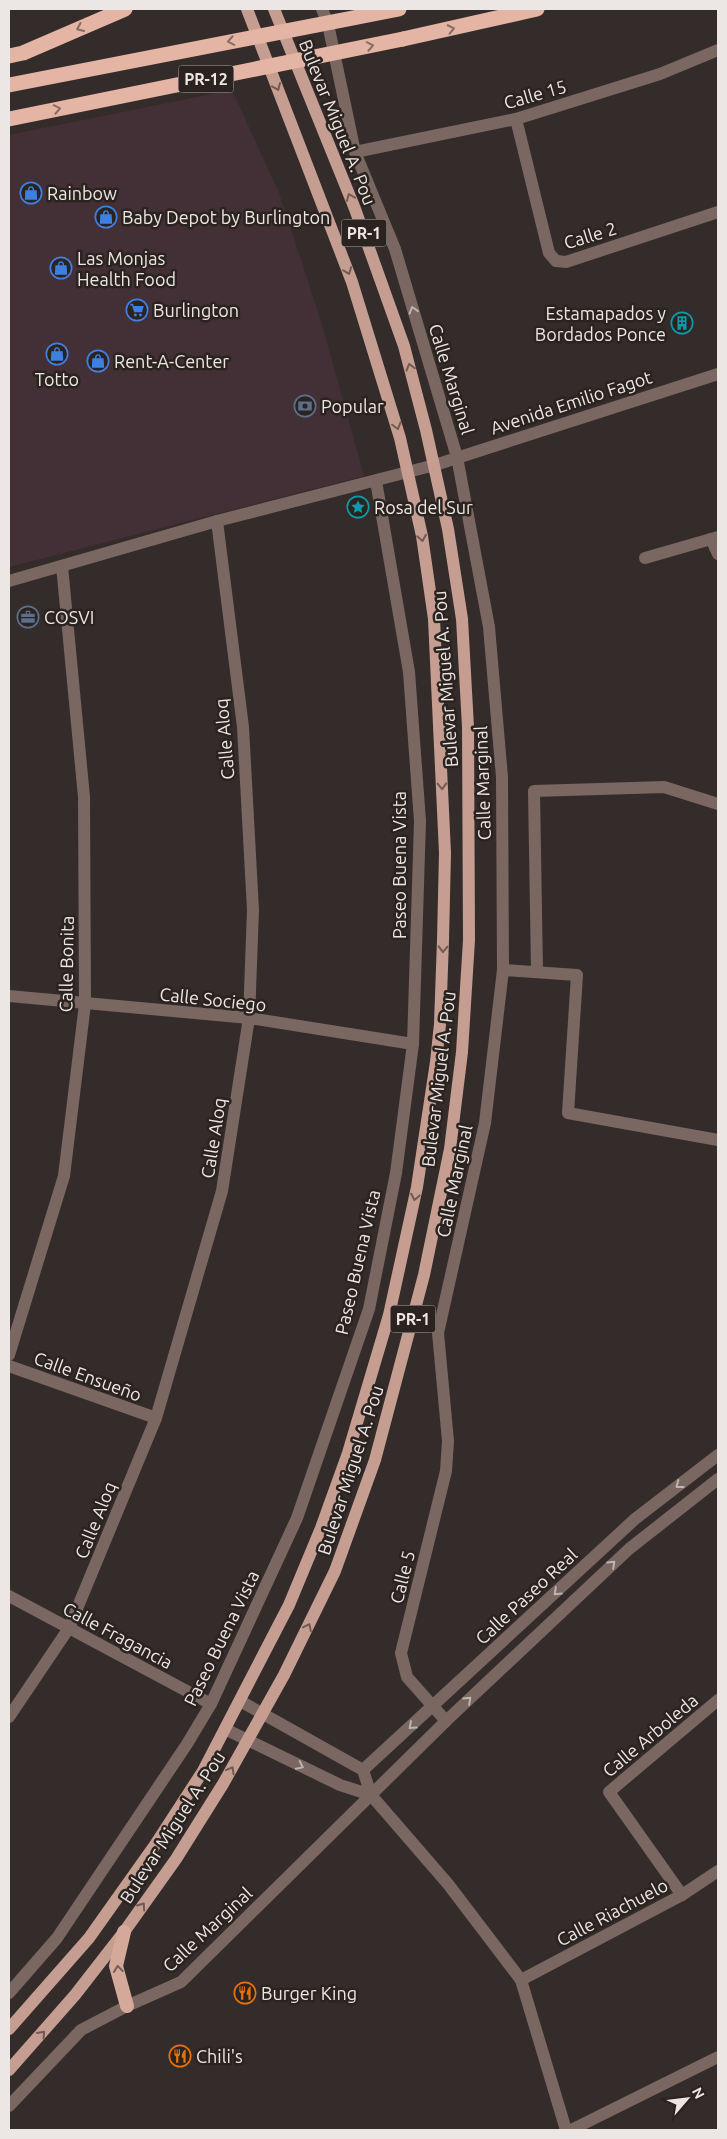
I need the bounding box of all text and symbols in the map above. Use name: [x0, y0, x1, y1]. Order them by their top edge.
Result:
one-way arrow: [76, 22, 85, 33]
one-way arrow: [446, 24, 455, 35]
one-way arrow: [226, 35, 235, 46]
street label: Bulevar Miguel A. Pou: [296, 36, 380, 208]
one-way arrow: [366, 41, 375, 52]
road number: PR-12: [178, 66, 234, 92]
street label: Calle 15: [501, 76, 569, 112]
one-way arrow: [271, 82, 282, 91]
one-way arrow: [52, 104, 61, 115]
shop icon: Rainbow: [19, 181, 43, 205]
place label: Rainbow: [47, 183, 117, 203]
one-way arrow: [346, 193, 356, 202]
shop icon: Baby Depot by Burlington: [94, 205, 118, 229]
place label: Baby Depot by Burlington: [122, 207, 330, 227]
street label: Calle 2: [561, 218, 619, 252]
road number: PR-1: [342, 220, 386, 247]
place label: Las Monjas Health Food: [77, 248, 176, 289]
shop icon: Las Monjas Health Food: [49, 256, 73, 280]
one-way arrow: [342, 267, 352, 275]
supermarket icon: Burlington: [125, 298, 149, 322]
place label: Burlington: [153, 300, 239, 320]
place label: Estamapados y Bordados Ponce: [535, 303, 666, 344]
one-way arrow: [409, 306, 419, 314]
building icon: Estamapados y Bordados Ponce: [670, 311, 694, 335]
street label: Calle Marginal: [426, 321, 478, 437]
shop icon: Totto: [45, 342, 69, 366]
shop icon: Rent-A-Center: [86, 349, 110, 373]
place label: Rent-A-Center: [114, 351, 229, 371]
one-way arrow: [406, 363, 416, 371]
street label: Avenida Emilio Fagot: [488, 366, 654, 438]
place label: Totto: [35, 369, 79, 389]
bank icon: Popular: [293, 394, 317, 418]
place label: Popular: [321, 396, 384, 416]
one-way arrow: [391, 422, 401, 430]
place icon: Rosa del Sur: [346, 495, 370, 519]
place label: Rosa del Sur: [374, 497, 473, 517]
one-way arrow: [417, 533, 427, 542]
street label: Bulevar Miguel A. Pou: [429, 590, 461, 768]
office icon: COSVI: [16, 605, 40, 629]
place label: COSVI: [44, 607, 94, 627]
street label: Calle Aloq: [210, 698, 238, 780]
street label: Calle Marginal: [470, 725, 494, 841]
one-way arrow: [437, 783, 448, 791]
street label: Paseo Buena Vista: [389, 791, 409, 939]
street label: Calle Bonita: [55, 915, 77, 1013]
one-way arrow: [438, 946, 448, 953]
street label: Calle Sociego: [159, 983, 267, 1015]
street label: Bulevar Miguel A. Pou: [417, 990, 459, 1168]
street label: Calle Aloq: [197, 1096, 229, 1180]
street label: Calle Marginal: [432, 1123, 476, 1239]
street label: Paseo Buena Vista: [331, 1188, 383, 1336]
one-way arrow: [410, 1192, 421, 1201]
road number: PR-1: [390, 1306, 436, 1332]
street label: Calle Ensueño: [31, 1347, 145, 1405]
street label: Bulevar Miguel A. Pou: [313, 1383, 387, 1557]
street label: Calle Aloq: [71, 1479, 119, 1561]
one-way arrow: [676, 1479, 685, 1488]
street label: Calle Paseo Real: [471, 1544, 581, 1648]
street label: Calle 5: [386, 1548, 418, 1606]
one-way arrow: [607, 1561, 616, 1570]
street label: Paseo Buena Vista: [180, 1567, 262, 1709]
one-way arrow: [554, 1586, 563, 1595]
street label: Calle Fragancia: [60, 1598, 176, 1672]
one-way arrow: [302, 1623, 312, 1632]
street label: Calle Arboleda: [598, 1689, 702, 1781]
one-way arrow: [463, 1697, 472, 1706]
one-way arrow: [409, 1720, 418, 1729]
street label: Bulevar Miguel A. Pou: [115, 1747, 229, 1907]
one-way arrow: [295, 1760, 304, 1770]
one-way arrow: [225, 1767, 235, 1776]
street label: Calle Riachuelo: [553, 1874, 671, 1950]
street label: Calle Marginal: [158, 1882, 256, 1975]
one-way arrow: [136, 1902, 145, 1912]
one-way arrow: [113, 1964, 124, 1972]
restaurant icon: Burger King: [233, 1981, 257, 2005]
place label: Burger King: [261, 1983, 357, 2003]
one-way arrow: [36, 2030, 45, 2039]
restaurant icon: Chili's: [168, 2044, 192, 2068]
place label: Chili's: [196, 2046, 243, 2066]
north arrow: [662, 2074, 712, 2124]
text: N: [689, 2085, 708, 2101]

